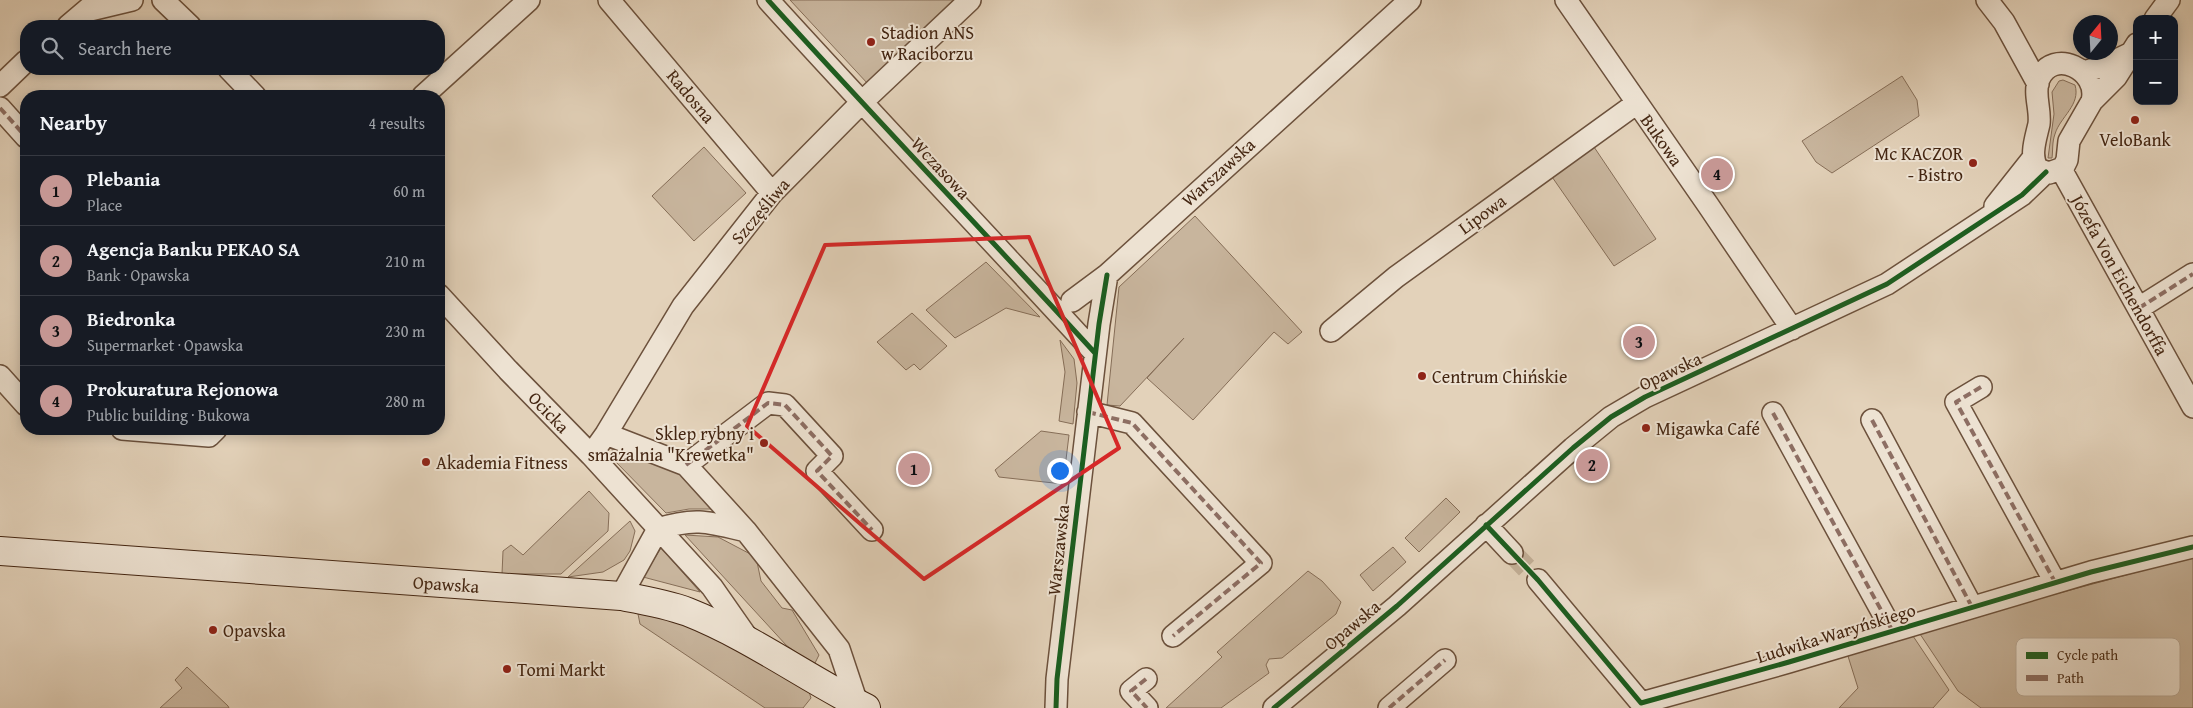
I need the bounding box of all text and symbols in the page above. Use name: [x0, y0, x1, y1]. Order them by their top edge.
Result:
north arrow: [2073, 15, 2118, 60]
map controls: [2133, 15, 2178, 105]
button: +: [2133, 15, 2178, 60]
place label: Stadion ANS w Raciborzu: [881, 19, 974, 67]
search box: [20, 20, 445, 75]
icon: search: [38, 34, 66, 62]
text: Search here: [78, 34, 172, 62]
marker: Stadion ANS w Raciborzu: [865, 36, 877, 48]
button: −: [2133, 60, 2178, 105]
street label: Radosna: [660, 63, 722, 129]
text: Nearby: [40, 107, 107, 138]
street label: Bukowa: [1634, 108, 1690, 172]
text: 4 results: [368, 111, 425, 135]
marker: VeloBank: [2129, 114, 2141, 126]
place label: VeloBank: [2099, 126, 2172, 153]
street label: Wczasowa: [905, 131, 977, 206]
street label: Warszawska: [1175, 131, 1261, 213]
place label: Mc KACZOR - Bistro: [1874, 140, 1964, 188]
pin: 4: [1701, 155, 1733, 193]
marker: Mc KACZOR - Bistro: [1967, 157, 1979, 169]
text: Plebania: [87, 165, 160, 193]
street label: Szczęśliwa: [724, 172, 796, 250]
text: 1: [52, 179, 60, 203]
text: 60 m: [393, 179, 425, 203]
street label: Lipowa: [1452, 187, 1512, 241]
street label: Józefa Von Eichendorffa: [2064, 188, 2176, 361]
text: Place: [87, 193, 122, 217]
text: Agencja Banku PEKAO SA: [87, 235, 300, 263]
text: 2: [52, 249, 60, 273]
text: 210 m: [385, 249, 425, 273]
text: Bank · Opawska: [87, 263, 190, 287]
text: Biedronka: [87, 305, 175, 333]
text: 3: [52, 319, 60, 343]
text: 230 m: [385, 319, 425, 343]
pin: 3: [1623, 323, 1655, 361]
text: Supermarket · Opawska: [87, 333, 243, 357]
street label: Opawska: [1634, 345, 1706, 397]
place label: Centrum Chińskie: [1432, 363, 1567, 390]
marker: Centrum Chińskie: [1416, 370, 1428, 382]
text: Prokuratura Rejonowa: [87, 375, 278, 403]
street label: Ocicka: [522, 385, 576, 439]
text: 4: [52, 389, 60, 413]
text: 280 m: [385, 389, 425, 413]
text: Public building · Bukowa: [87, 403, 250, 427]
place label: Migawka Café: [1656, 415, 1760, 442]
place label: Sklep rybny i smażalnia "Krewetka": [588, 420, 754, 468]
marker: Migawka Café: [1640, 422, 1652, 434]
marker: Sklep rybny i smażalnia "Krewetka": [758, 437, 770, 449]
pin: 2: [1576, 446, 1608, 484]
place label: Akademia Fitness: [436, 449, 568, 476]
pin: 1: [898, 450, 930, 488]
marker: Akademia Fitness: [420, 456, 432, 468]
your location: [1047, 458, 1073, 484]
street label: Warszawska: [1040, 503, 1076, 597]
street label: Opawska: [412, 568, 481, 600]
street label: Opawska: [1318, 593, 1387, 657]
street label: Ludwika Waryńskiego: [1753, 596, 1919, 670]
place label: Opavska: [223, 617, 286, 644]
marker: Opavska: [207, 624, 219, 636]
legend: [2016, 638, 2180, 696]
text: Cycle path: [2057, 645, 2118, 665]
place label: Tomi Markt: [517, 656, 606, 683]
marker: Tomi Markt: [501, 663, 513, 675]
text: Path: [2057, 668, 2084, 688]

